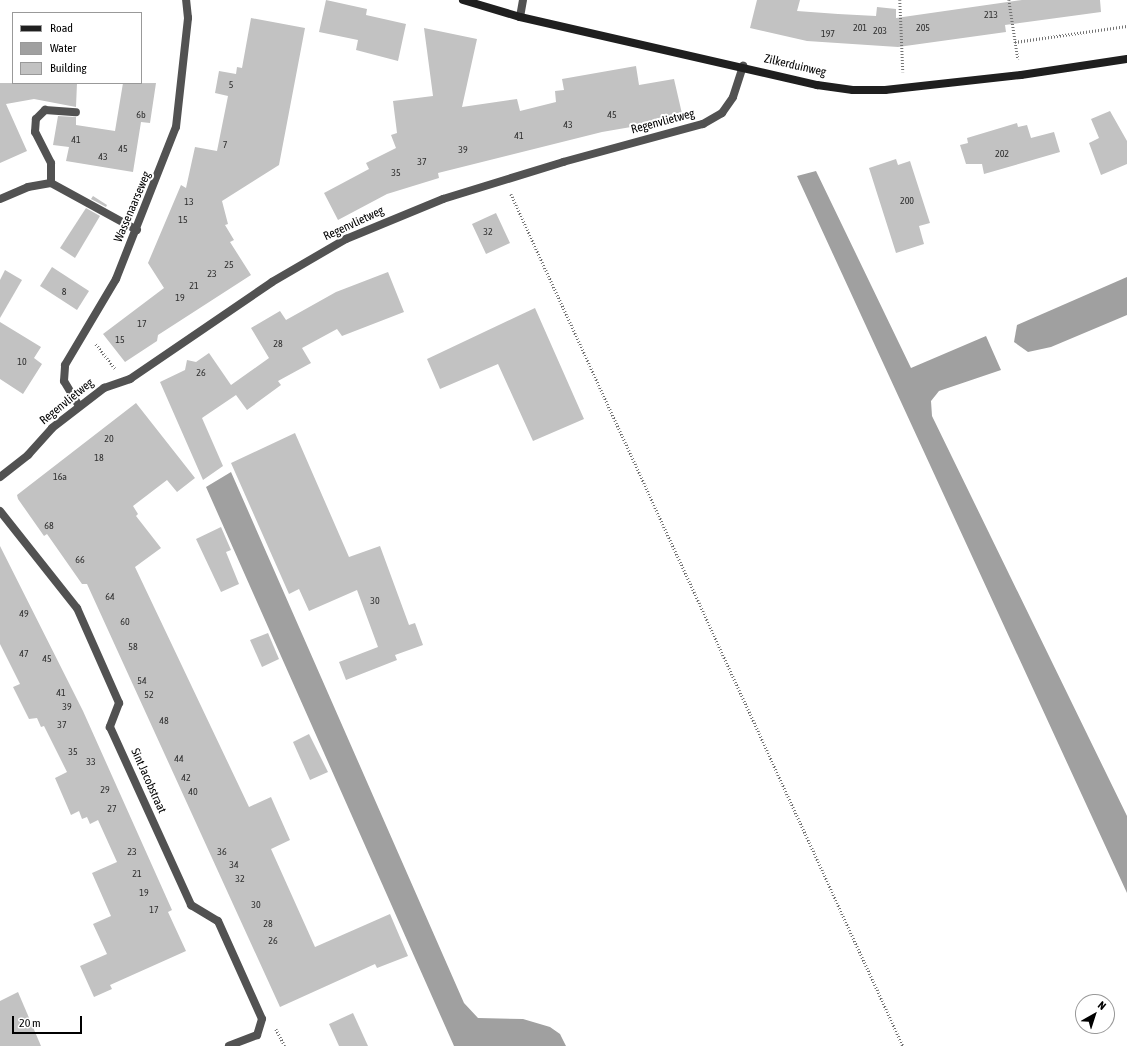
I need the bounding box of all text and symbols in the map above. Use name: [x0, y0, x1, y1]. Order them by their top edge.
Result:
house number: 213: [984, 9, 998, 21]
legend: [12, 12, 142, 84]
text: Road: [50, 21, 73, 35]
house number: 201: [853, 22, 867, 34]
house number: 205: [916, 22, 930, 34]
house number: 203: [873, 25, 887, 37]
house number: 197: [821, 28, 835, 40]
text: Water: [50, 41, 76, 55]
street label: Zilkerduinweg: [763, 52, 827, 80]
text: Building: [50, 61, 87, 75]
house number: 5: [229, 79, 233, 91]
street label: Regenvlietweg: [630, 107, 696, 137]
house number: 6b: [136, 109, 146, 121]
house number: 45: [607, 109, 617, 121]
house number: 43: [563, 119, 573, 131]
house number: 41: [514, 130, 524, 142]
house number: 41: [71, 134, 81, 146]
house number: 7: [223, 139, 227, 151]
house number: 45: [118, 143, 128, 155]
house number: 39: [458, 144, 468, 156]
house number: 202: [995, 148, 1009, 160]
house number: 43: [98, 151, 108, 163]
house number: 37: [417, 156, 427, 168]
house number: 35: [391, 167, 401, 179]
street label: Wassenaarseweg: [112, 169, 154, 245]
house number: 200: [900, 195, 914, 207]
house number: 13: [184, 196, 194, 208]
street label: Regenvlietweg: [321, 204, 387, 244]
house number: 15: [178, 214, 188, 226]
house number: 32: [483, 226, 493, 238]
house number: 25: [224, 259, 234, 271]
house number: 23: [207, 268, 217, 280]
house number: 21: [189, 280, 199, 292]
house number: 8: [62, 286, 66, 298]
house number: 19: [175, 292, 185, 304]
house number: 17: [137, 318, 147, 330]
house number: 15: [115, 334, 125, 346]
house number: 28: [273, 338, 283, 350]
house number: 10: [17, 356, 27, 368]
house number: 26: [196, 367, 206, 379]
street label: Regenvlietweg: [37, 376, 97, 428]
house number: 20: [104, 433, 114, 445]
house number: 18: [94, 452, 104, 464]
house number: 16a: [53, 471, 67, 483]
house number: 68: [44, 520, 54, 532]
house number: 66: [75, 554, 85, 566]
house number: 64: [105, 591, 115, 603]
house number: 30: [370, 595, 380, 607]
house number: 49: [19, 608, 29, 620]
house number: 60: [120, 616, 130, 628]
house number: 58: [128, 641, 138, 653]
house number: 47: [19, 648, 29, 660]
house number: 45: [42, 653, 52, 665]
house number: 54: [137, 675, 147, 687]
house number: 41: [56, 687, 66, 699]
house number: 52: [144, 689, 154, 701]
house number: 39: [62, 701, 72, 713]
house number: 48: [159, 715, 169, 727]
house number: 37: [57, 719, 67, 731]
house number: 35: [68, 746, 78, 758]
street label: Sint Jacobstraat: [127, 746, 169, 816]
house number: 44: [174, 753, 184, 765]
house number: 33: [86, 756, 96, 768]
house number: 42: [181, 772, 191, 784]
house number: 29: [100, 784, 110, 796]
house number: 40: [188, 786, 198, 798]
house number: 27: [107, 803, 117, 815]
house number: 23: [127, 846, 137, 858]
house number: 36: [217, 846, 227, 858]
house number: 34: [229, 859, 239, 871]
house number: 21: [132, 868, 142, 880]
house number: 32: [235, 873, 245, 885]
house number: 19: [139, 887, 149, 899]
house number: 30: [251, 899, 261, 911]
house number: 17: [149, 904, 159, 916]
house number: 28: [263, 918, 273, 930]
house number: 26: [268, 935, 278, 947]
north arrow: [1075, 994, 1115, 1034]
text: N: [1096, 999, 1108, 1012]
scale bar: [14, 1008, 84, 1034]
text: 20 m: [19, 1016, 41, 1030]

